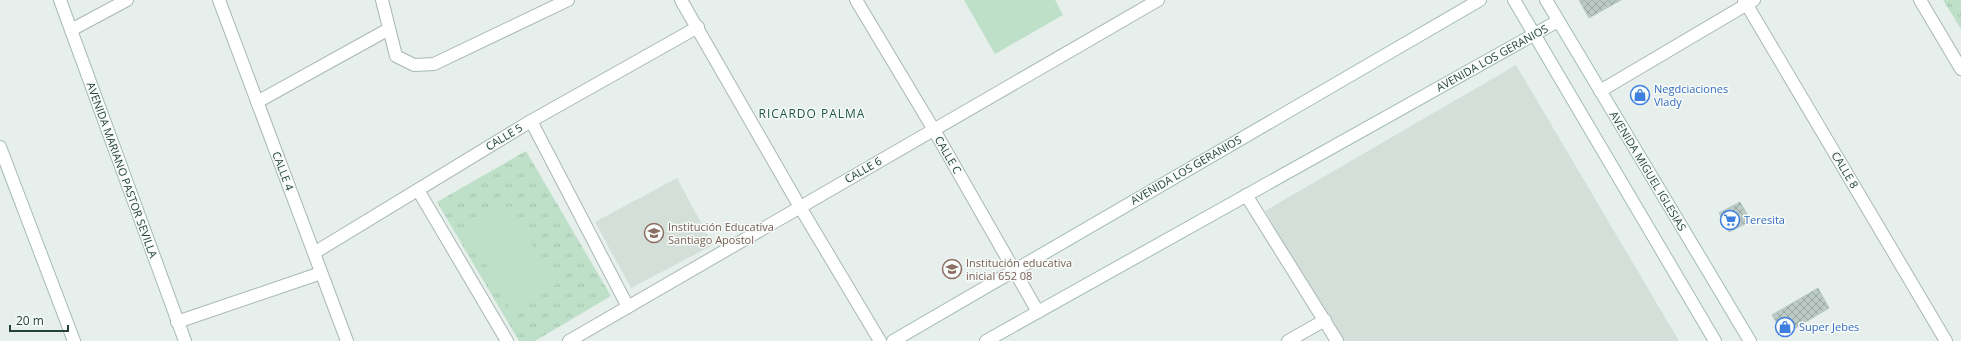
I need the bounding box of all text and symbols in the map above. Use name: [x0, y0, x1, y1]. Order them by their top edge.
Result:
street label: AVENIDA LOS GERANIOS: [1433, 21, 1550, 95]
street label: AVENIDA MARIANO PASTOR SEVILLA: [84, 80, 161, 260]
place label: Negdciaciones Vlady: [1654, 81, 1728, 109]
shop icon: Negdciaciones Vlady: [1629, 84, 1651, 106]
district label: RICARDO PALMA: [759, 105, 865, 122]
street label: AVENIDA MIGUEL IGLESIAS: [1607, 108, 1690, 234]
street label: CALLE 5: [482, 120, 525, 153]
street label: AVENIDA LOS GERANIOS: [1128, 132, 1244, 208]
street label: CALLE C: [932, 133, 965, 176]
street label: CALLE 8: [1829, 148, 1862, 191]
street label: CALLE 4: [269, 149, 298, 193]
street label: CALLE 6: [841, 153, 884, 186]
supermarket icon: Teresita: [1719, 209, 1741, 231]
place label: Teresita: [1744, 212, 1785, 227]
place label: Institución Educativa Santiago Apostol: [668, 219, 774, 247]
school or university icon: Institución Educativa Santiago Apostol: [643, 222, 665, 244]
place label: Institución educativa inicial 652 08: [966, 255, 1072, 283]
school or university icon: Institución educativa inicial 652 08: [941, 258, 963, 280]
scale bar: [10, 307, 68, 333]
text: 20 m: [16, 312, 44, 329]
shop icon: Super Jebes: [1774, 316, 1796, 338]
place label: Super Jebes: [1799, 319, 1859, 334]

